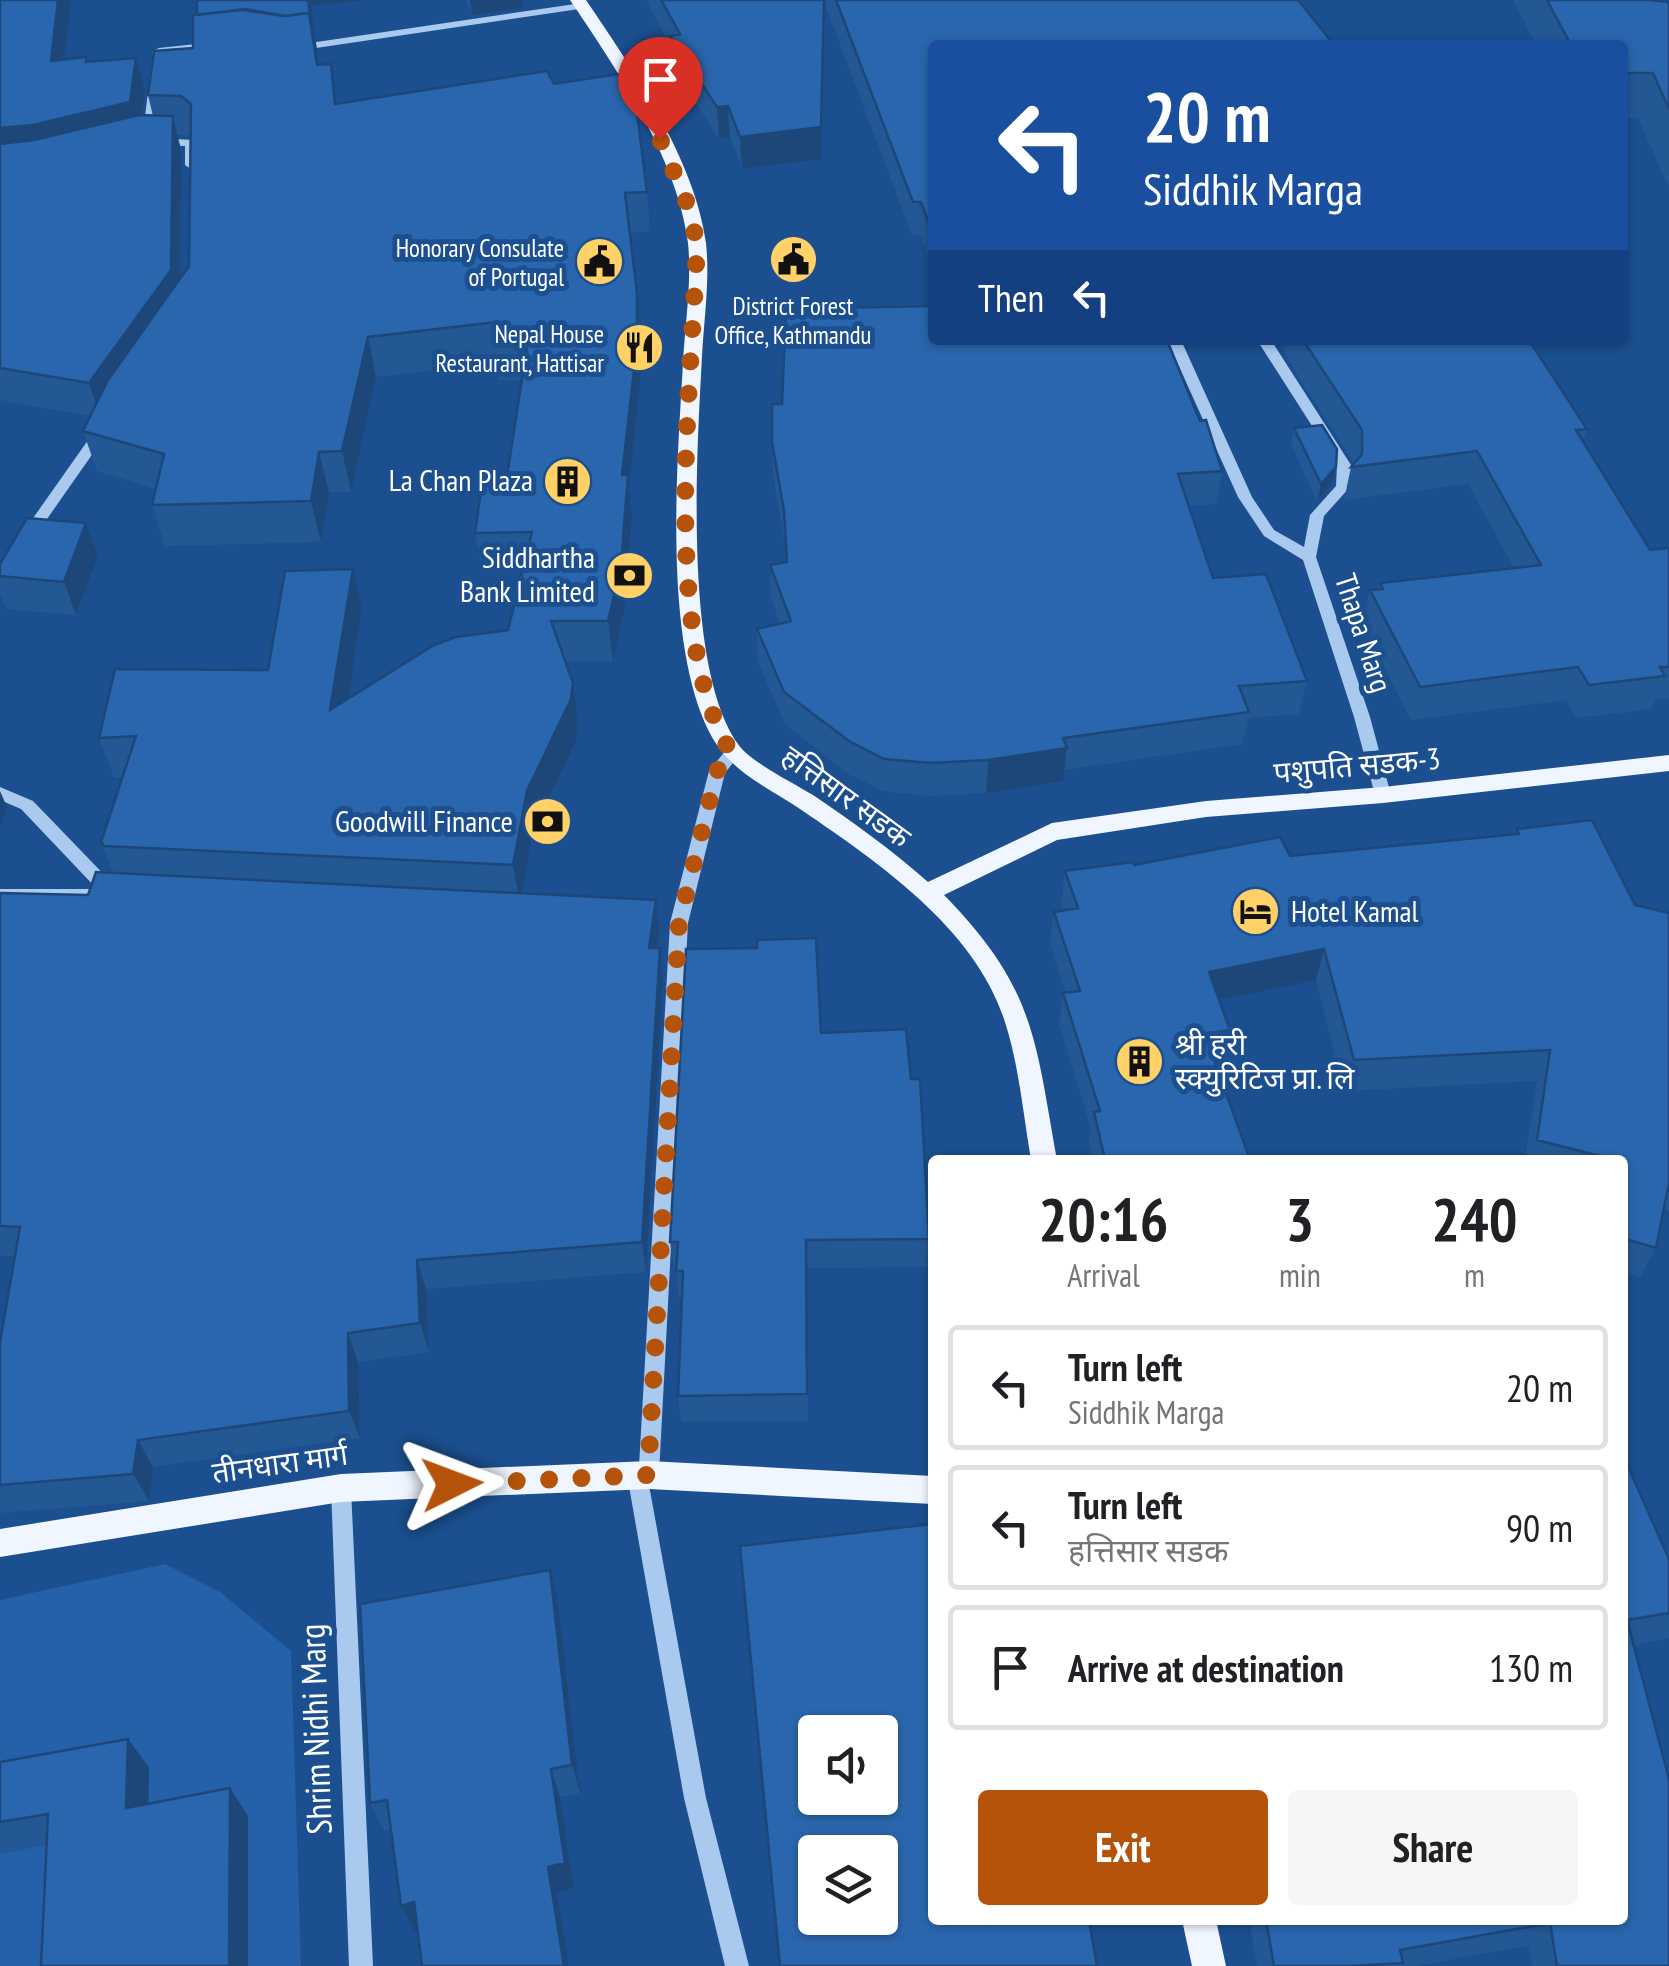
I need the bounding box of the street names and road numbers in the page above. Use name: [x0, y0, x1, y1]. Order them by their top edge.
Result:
street label: Thapa Marg: [1327, 568, 1402, 697]
street label: हत्तिसार सडक: [775, 736, 920, 856]
street label: पशुपति सडक-3: [1272, 738, 1442, 791]
street label: तीनधारा मार्ग: [209, 1434, 351, 1491]
street label: Shrim Nidhi Marg: [288, 1623, 342, 1835]

